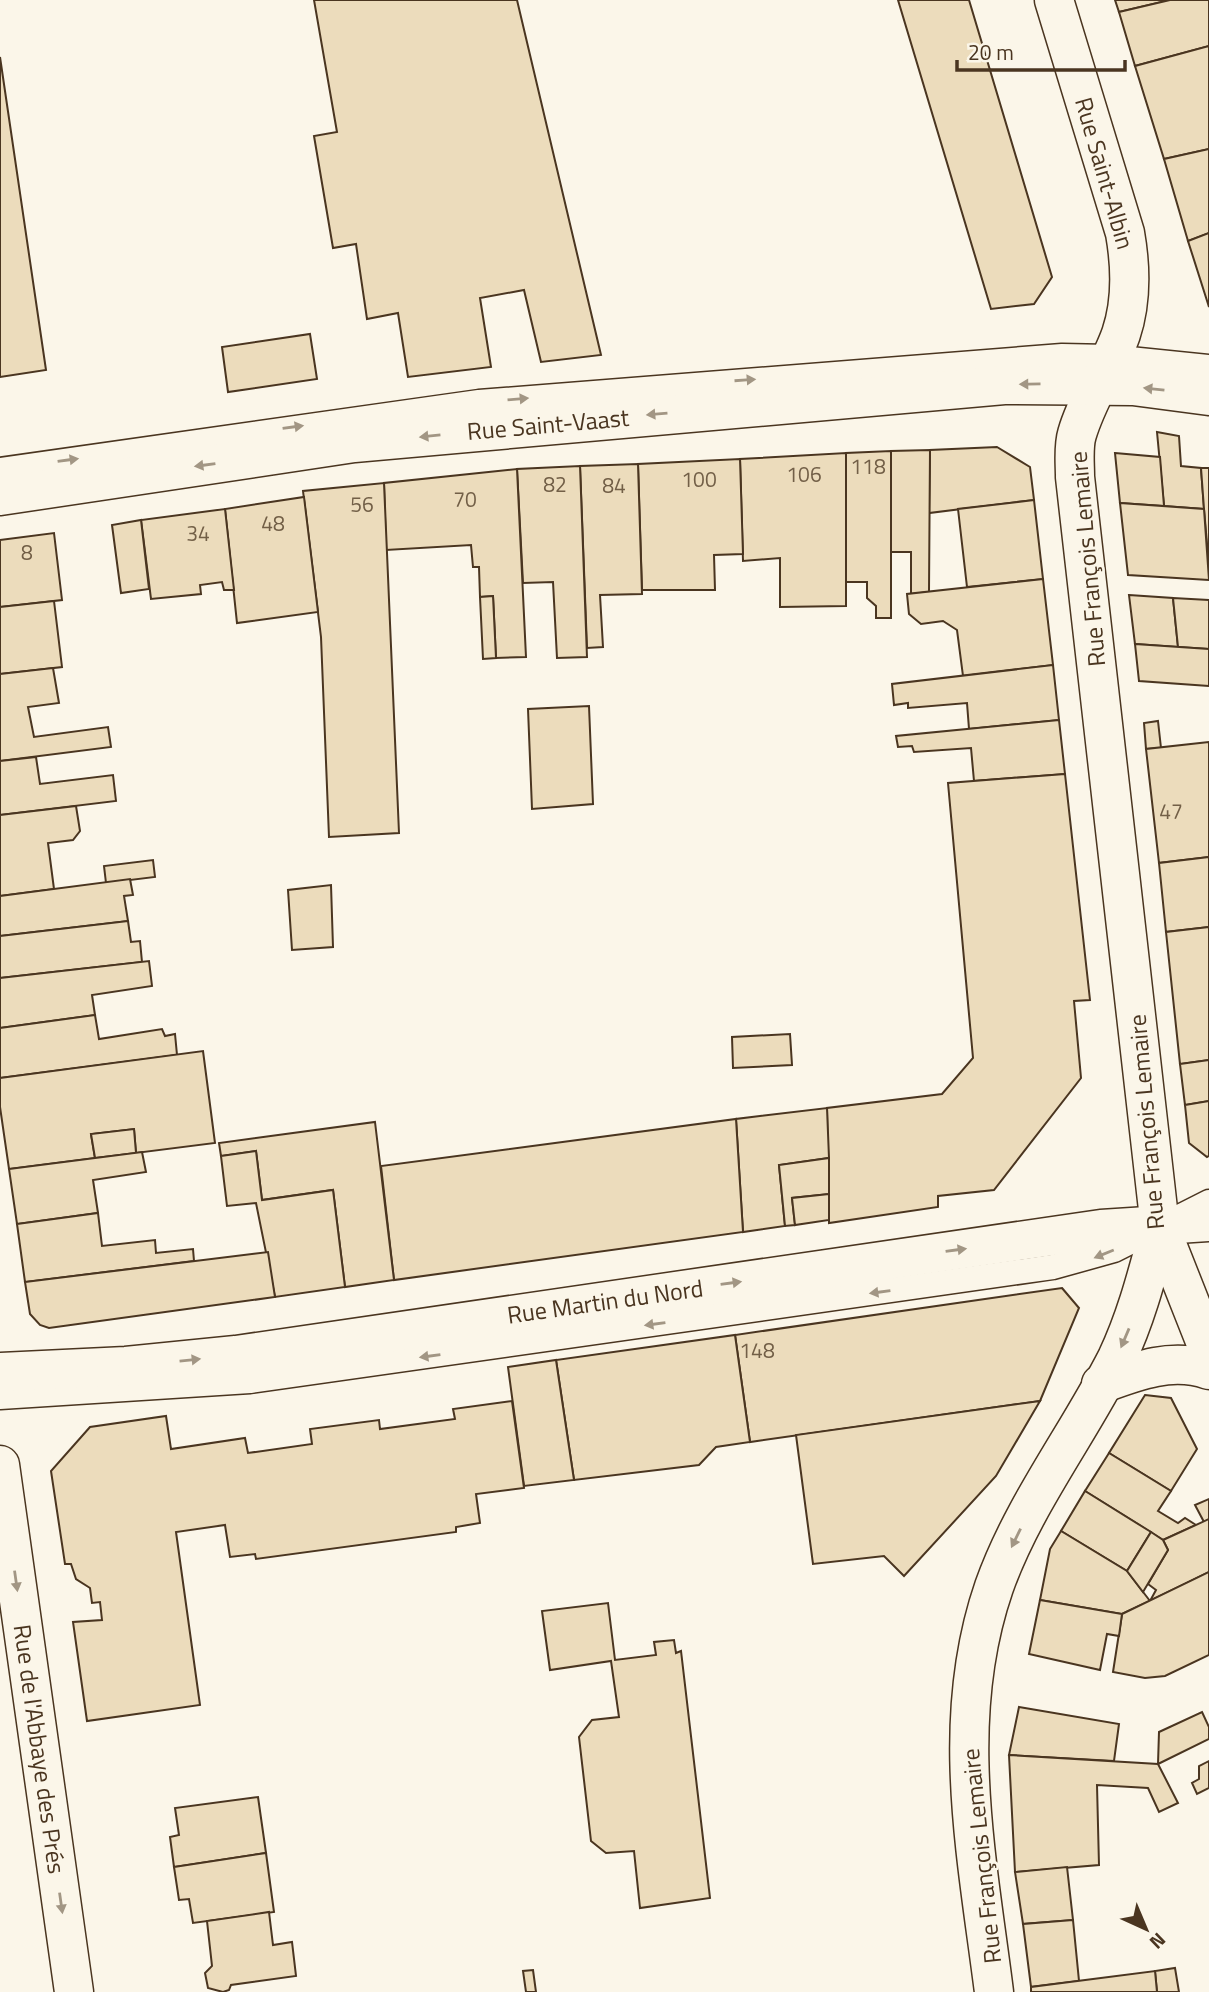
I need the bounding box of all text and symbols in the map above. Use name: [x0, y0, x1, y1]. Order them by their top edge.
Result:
scale bar: [957, 28, 1125, 72]
text: 20 m: [968, 36, 1014, 68]
street label: Rue Saint-Albin: [1066, 93, 1144, 253]
one-way arrow: [734, 374, 756, 385]
one-way arrow: [1019, 378, 1041, 390]
one-way arrow: [1143, 383, 1165, 394]
one-way arrow: [508, 393, 530, 404]
street label: Rue Saint-Vaast: [465, 399, 631, 449]
one-way arrow: [645, 409, 667, 420]
one-way arrow: [282, 421, 304, 432]
one-way arrow: [419, 430, 441, 441]
house number: 118: [850, 450, 886, 482]
street label: Rue François Lemaire: [1060, 450, 1114, 668]
one-way arrow: [57, 454, 79, 465]
house number: 106: [786, 458, 822, 490]
one-way arrow: [194, 460, 216, 471]
house number: 100: [681, 463, 717, 495]
house number: 82: [543, 468, 567, 500]
house number: 84: [602, 469, 626, 501]
house number: 70: [453, 483, 477, 515]
house number: 56: [350, 488, 374, 520]
house number: 48: [261, 507, 285, 539]
house number: 34: [186, 517, 210, 549]
house number: 8: [21, 536, 33, 568]
house number: 47: [1159, 795, 1183, 827]
street label: Rue François Lemaire: [1119, 1013, 1173, 1231]
one-way arrow: [945, 1244, 967, 1255]
one-way arrow: [1094, 1248, 1115, 1259]
street label: Rue Martin du Nord: [505, 1269, 705, 1333]
one-way arrow: [720, 1277, 742, 1288]
one-way arrow: [869, 1287, 891, 1298]
one-way arrow: [644, 1319, 666, 1330]
one-way arrow: [1120, 1328, 1131, 1349]
house number: 148: [739, 1334, 775, 1366]
one-way arrow: [419, 1351, 441, 1362]
one-way arrow: [180, 1354, 202, 1365]
one-way arrow: [1010, 1528, 1022, 1548]
one-way arrow: [11, 1570, 22, 1592]
street label: Rue de l'Abbaye des Prés: [5, 1622, 75, 1876]
street label: Rue François Lemaire: [952, 1747, 1010, 1965]
one-way arrow: [56, 1893, 67, 1915]
north arrow: [1111, 1894, 1181, 1964]
text: N: [1143, 1927, 1173, 1957]

